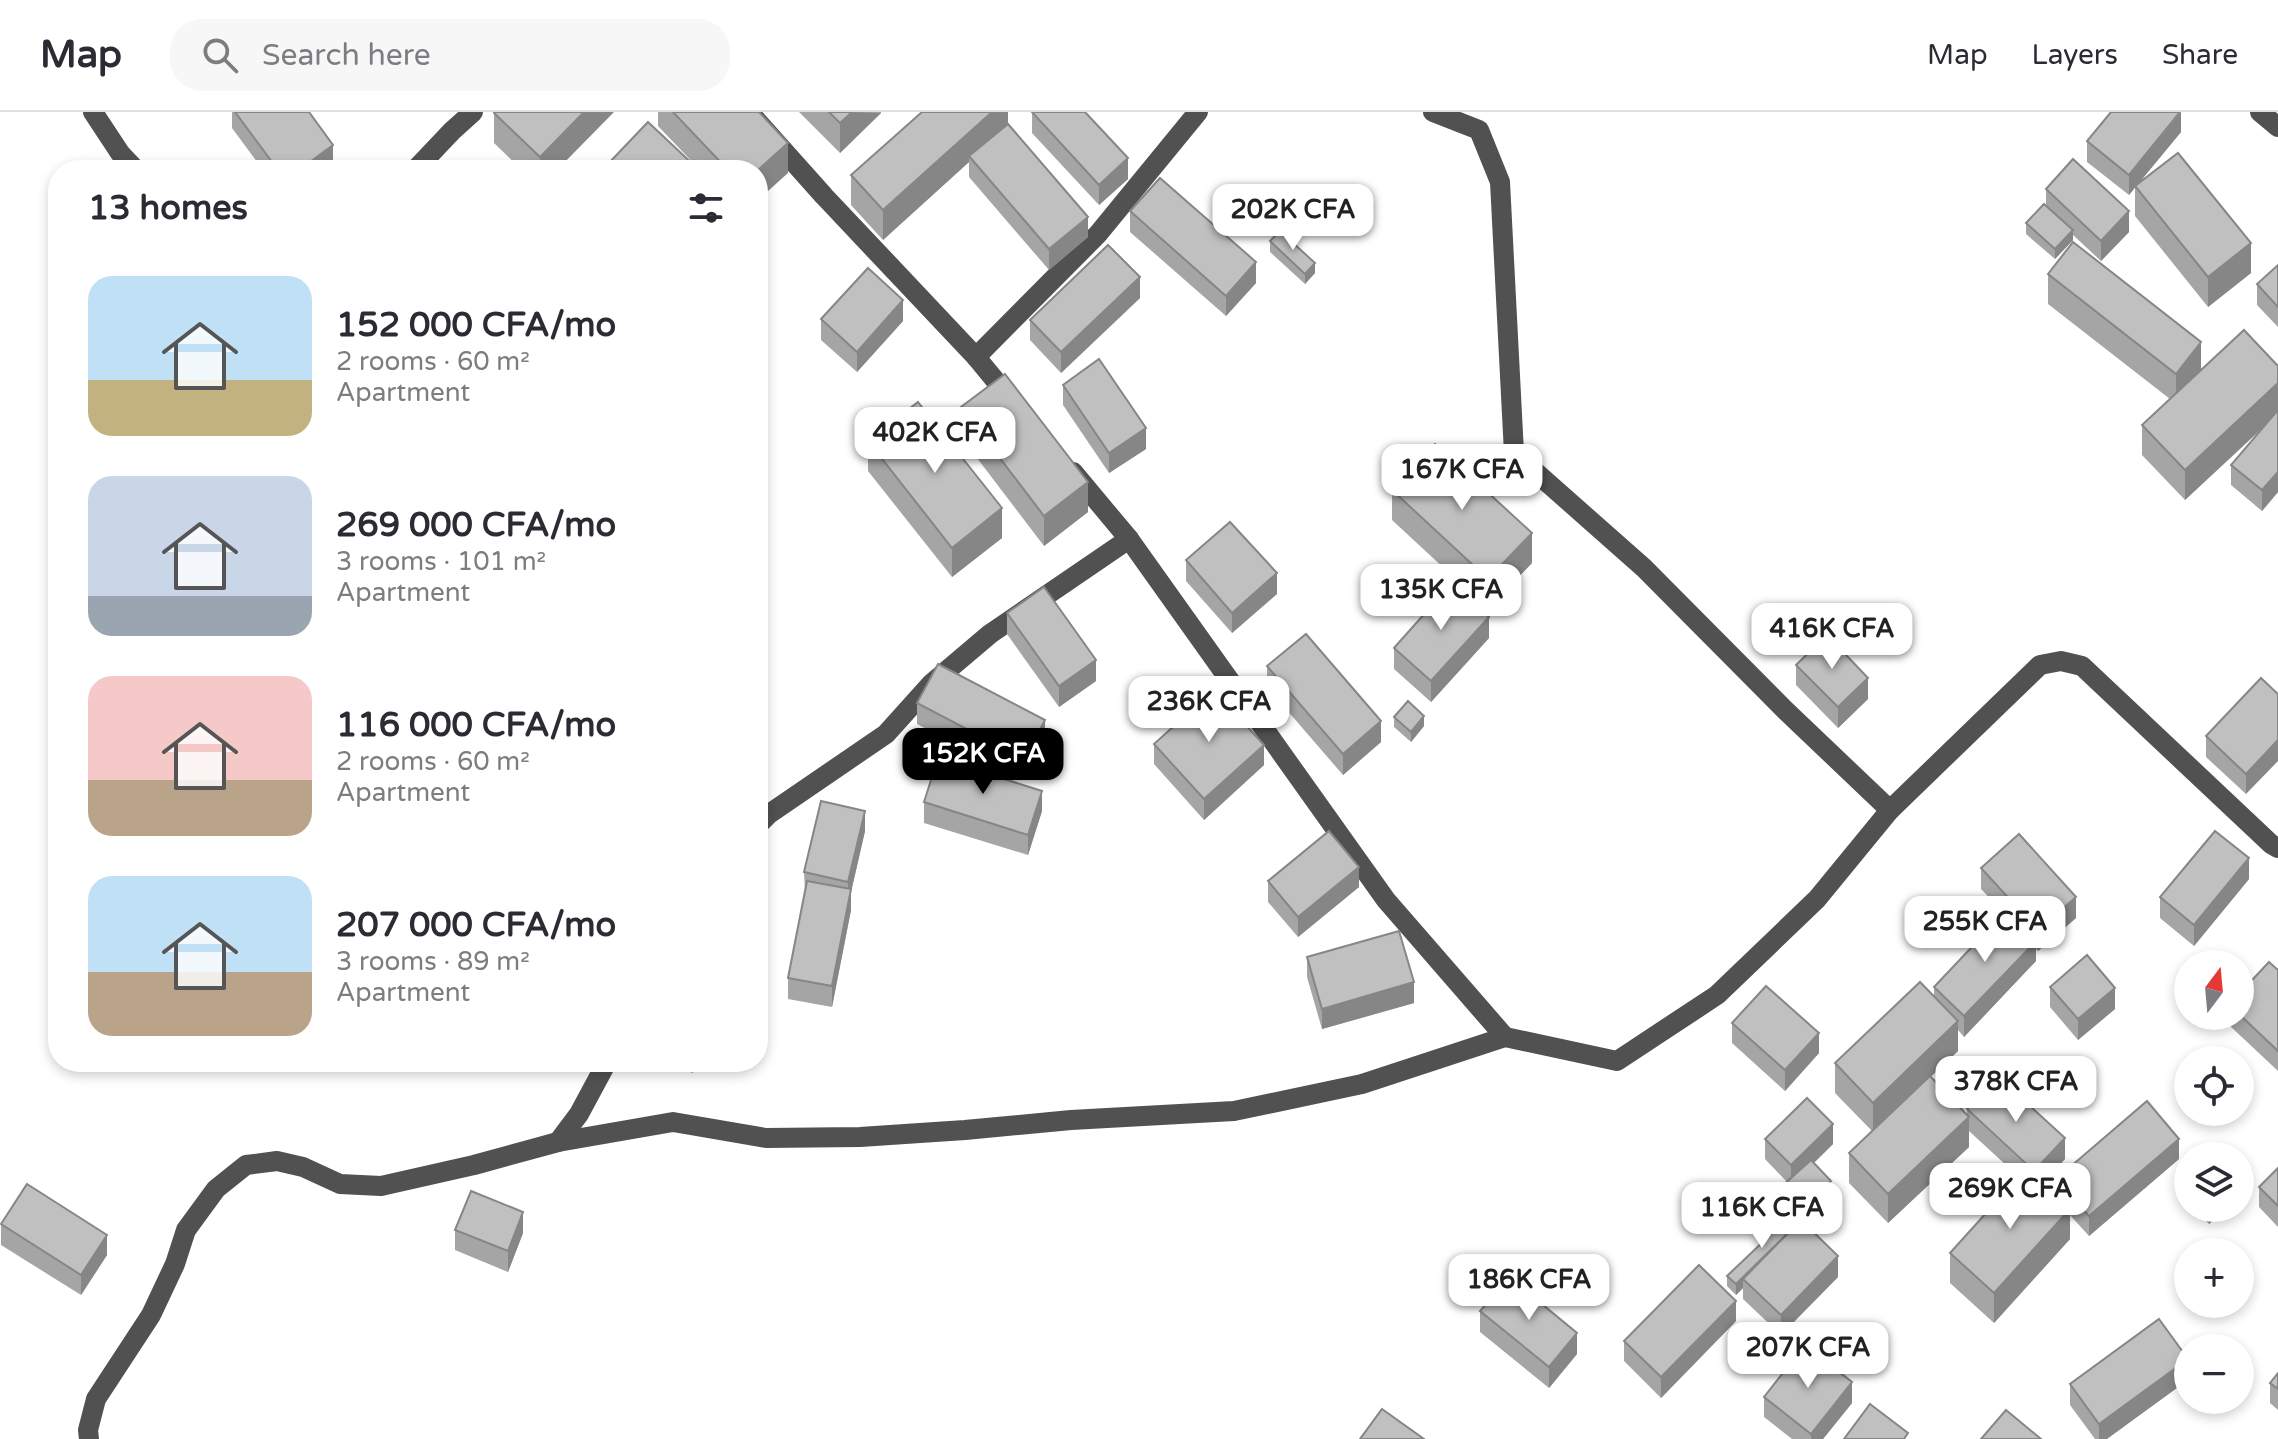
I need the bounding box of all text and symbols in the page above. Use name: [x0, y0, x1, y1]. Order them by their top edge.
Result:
search box: [170, 19, 730, 91]
text: Map: [40, 32, 122, 78]
icon: search: [198, 33, 242, 77]
text: Search here: [262, 37, 431, 74]
text: Map: [1927, 38, 1988, 72]
text: Layers: [2032, 38, 2118, 72]
text: Share: [2162, 38, 2238, 72]
pin: 202K CFA: [1210, 184, 1376, 252]
icon: filters: [684, 186, 728, 230]
text: 13 homes: [88, 188, 248, 229]
text: 202K CFA: [1230, 194, 1356, 225]
text: 152 000 CFA/mo: [336, 305, 616, 346]
icon: home: [152, 308, 248, 404]
text: 2 rooms · 60 m²: [336, 346, 530, 377]
text: Apartment: [336, 377, 470, 408]
pin: 402K CFA: [852, 407, 1018, 475]
text: 402K CFA: [872, 417, 998, 448]
pin: 167K CFA: [1379, 444, 1545, 512]
text: 167K CFA: [1399, 454, 1525, 485]
text: 269 000 CFA/mo: [336, 505, 616, 546]
icon: home: [152, 508, 248, 604]
text: 3 rooms · 101 m²: [336, 546, 546, 577]
pin: 135K CFA: [1358, 564, 1524, 632]
text: 135K CFA: [1378, 574, 1504, 605]
text: Apartment: [336, 577, 470, 608]
pin: 416K CFA: [1749, 603, 1915, 671]
text: 416K CFA: [1769, 613, 1895, 644]
pin: 236K CFA: [1126, 676, 1292, 744]
text: 236K CFA: [1146, 686, 1272, 717]
text: 116 000 CFA/mo: [336, 705, 616, 746]
icon: home: [152, 708, 248, 804]
pin: 152K CFA: [900, 728, 1066, 796]
text: 152K CFA: [920, 738, 1046, 769]
text: 2 rooms · 60 m²: [336, 746, 530, 777]
text: Apartment: [336, 777, 470, 808]
pin: 255K CFA: [1902, 896, 2068, 964]
text: 207 000 CFA/mo: [336, 905, 616, 946]
text: 255K CFA: [1922, 906, 2048, 937]
icon: home: [152, 908, 248, 1004]
text: 3 rooms · 89 m²: [336, 946, 530, 977]
north arrow: [2174, 950, 2254, 1030]
map controls: [2174, 950, 2254, 1414]
text: Apartment: [336, 977, 470, 1008]
button: locate: [2174, 1046, 2254, 1126]
pin: 378K CFA: [1933, 1056, 2099, 1124]
text: 378K CFA: [1953, 1066, 2079, 1097]
button: layers: [2174, 1142, 2254, 1222]
pin: 269K CFA: [1927, 1163, 2093, 1231]
text: 269K CFA: [1947, 1173, 2073, 1204]
pin: 116K CFA: [1679, 1182, 1845, 1250]
text: 116K CFA: [1699, 1192, 1825, 1223]
button: +: [2174, 1238, 2254, 1318]
pin: 186K CFA: [1446, 1254, 1612, 1322]
text: 186K CFA: [1466, 1264, 1592, 1295]
pin: 207K CFA: [1725, 1322, 1891, 1390]
text: 207K CFA: [1745, 1332, 1871, 1363]
button: −: [2174, 1334, 2254, 1414]

